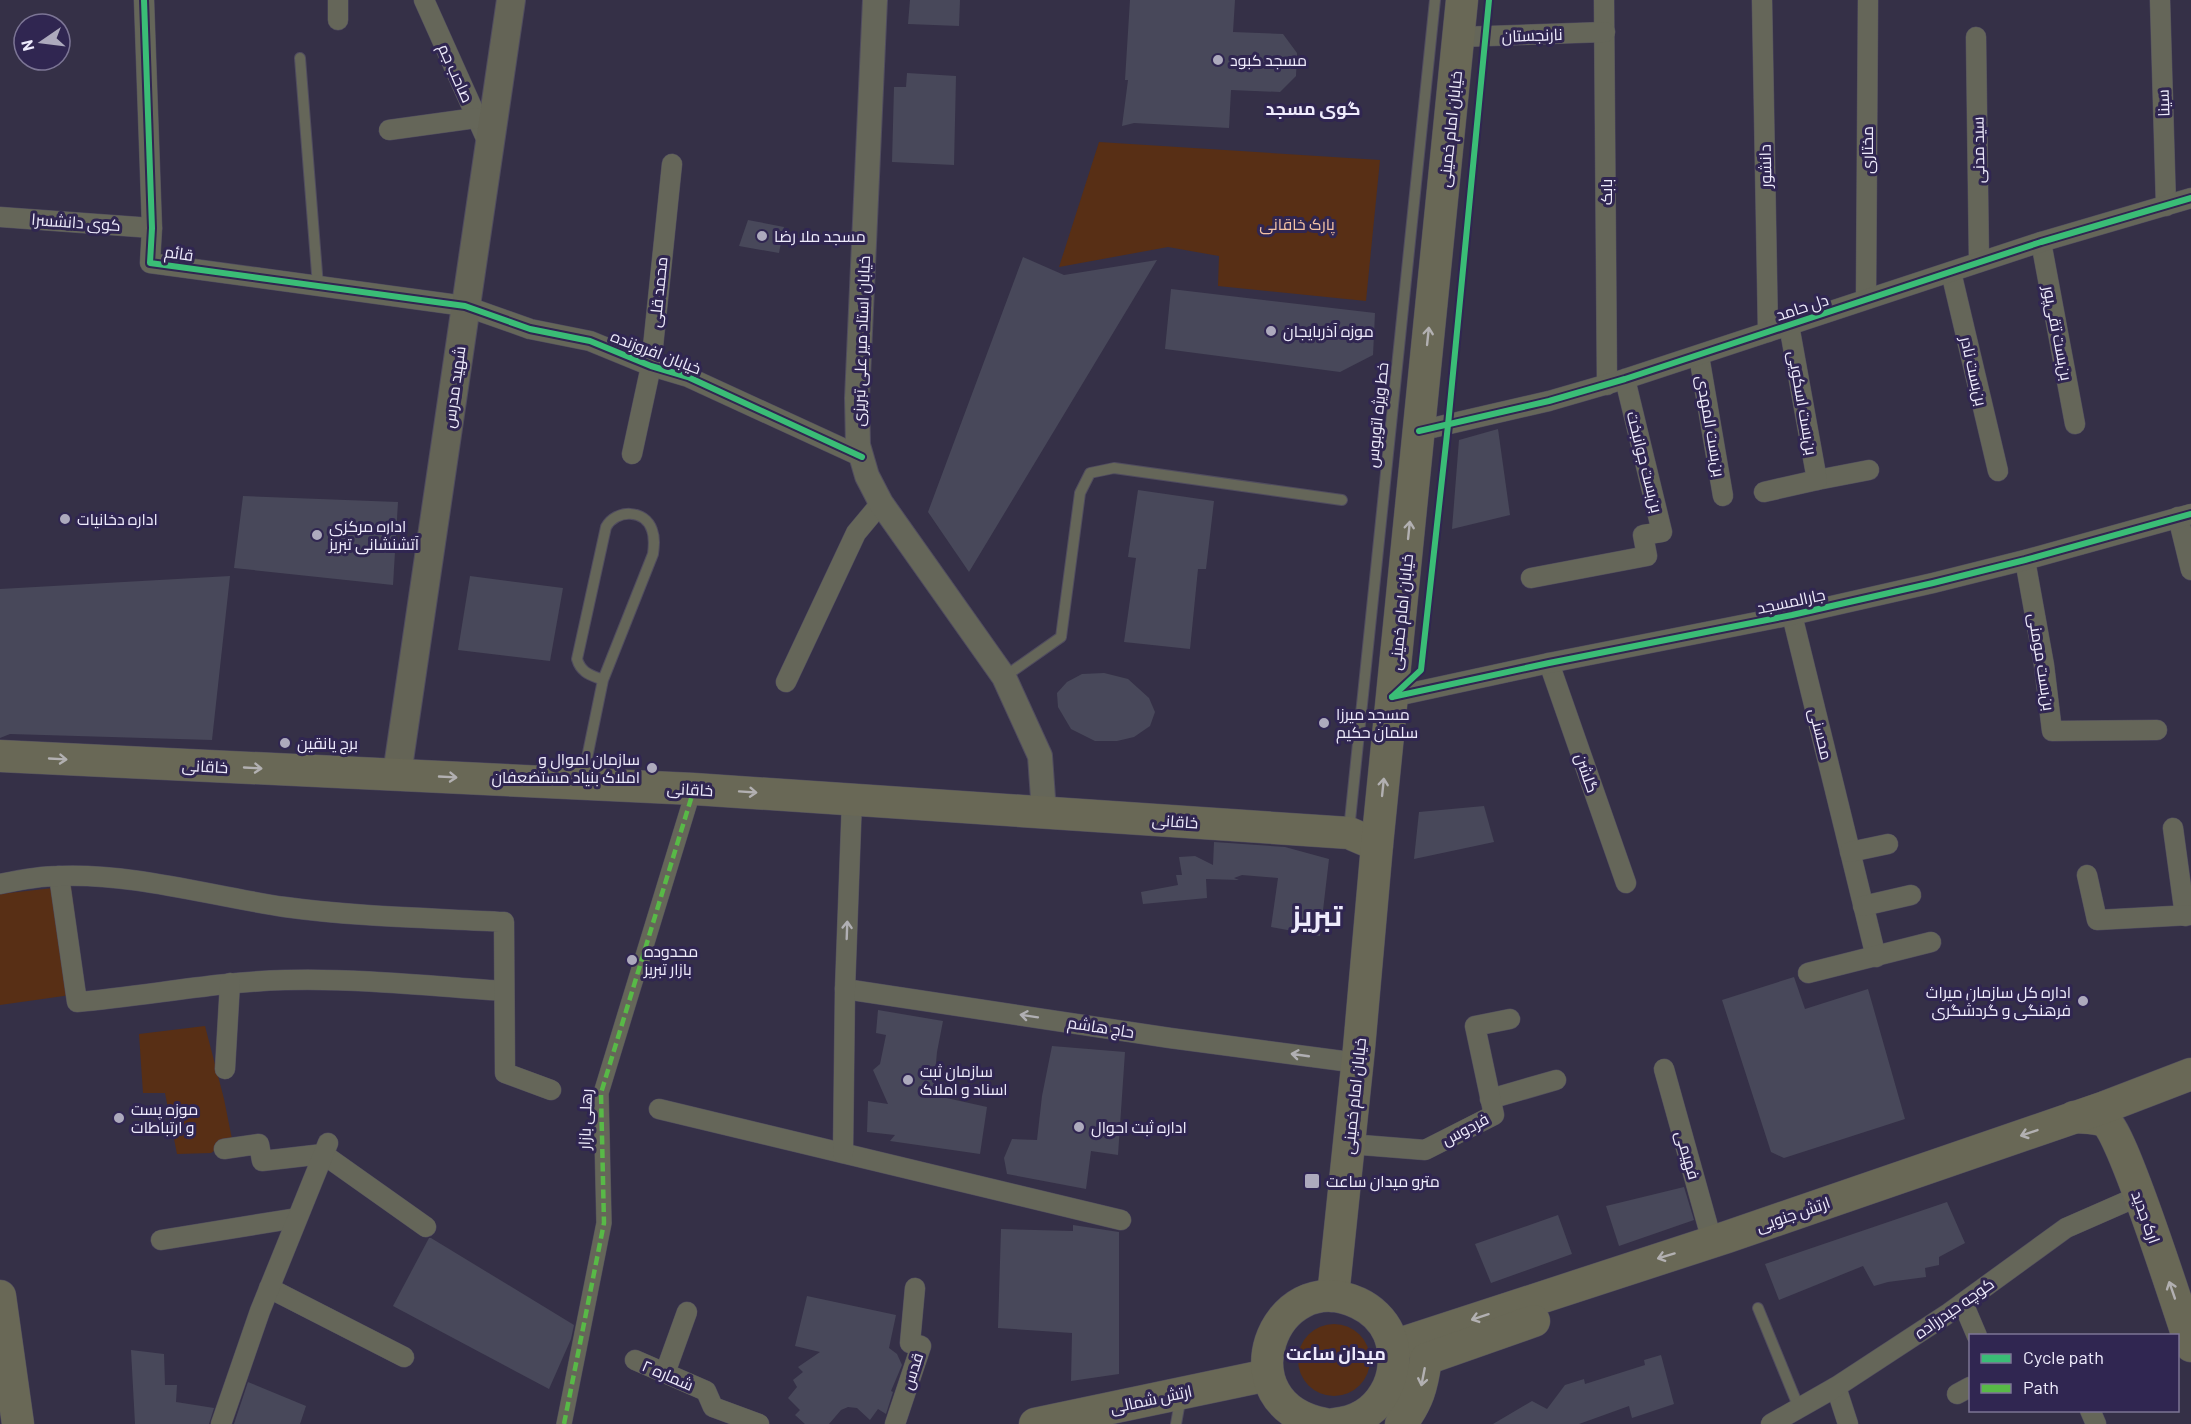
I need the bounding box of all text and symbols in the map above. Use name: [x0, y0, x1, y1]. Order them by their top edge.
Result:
north arrow: [12, 12, 72, 72]
street label: نارنجستان: [1501, 24, 1563, 47]
text: N: [16, 38, 37, 53]
street label: صاحب جم: [432, 40, 478, 106]
place label: مسجد کبود: [1230, 50, 1307, 70]
marker: مسجد کبود: [1211, 53, 1225, 67]
street label: خیابان امام خمینی: [1434, 70, 1468, 188]
street label: سینا: [2153, 89, 2173, 117]
district label: گوی مسجد: [1266, 97, 1361, 120]
street label: سید مدنی: [1967, 116, 1990, 184]
street label: مختاری: [1857, 126, 1878, 174]
street label: دانشور: [1755, 144, 1775, 189]
street label: بابک: [1596, 179, 1616, 205]
street label: کوی دانشسرا: [31, 209, 121, 236]
park label: پارک خاقانی: [1259, 214, 1335, 236]
place label: مسجد ملا رضا: [774, 226, 866, 246]
marker: مسجد ملا رضا: [755, 229, 769, 243]
street label: قائم: [163, 241, 195, 267]
street label: خیابان استاد میر علی تبریزی: [848, 255, 875, 427]
street label: محمد قلی: [644, 256, 673, 329]
street label: بن‌بست تقی‌پور: [2037, 283, 2077, 382]
street label: دل حامد: [1773, 289, 1831, 326]
place label: موزه آذربایجان: [1283, 321, 1374, 342]
marker: موزه آذربایجان: [1264, 324, 1278, 338]
street label: خیابان افروزنده: [608, 326, 704, 379]
one-way arrow: [1423, 327, 1434, 347]
street label: بن‌بست نادر: [1955, 333, 1992, 408]
street label: شهید مدرس: [438, 345, 471, 429]
street label: بن‌بست اسکویی: [1783, 349, 1822, 457]
street label: خط ویژه اتوبوس: [1362, 361, 1393, 469]
street label: بن‌بست المهدی: [1691, 374, 1730, 478]
street label: بن‌بست جوانبخت: [1622, 409, 1667, 515]
place label: اداره دخانیات: [77, 509, 158, 529]
marker: اداره دخانیات: [58, 512, 72, 526]
place label: اداره مرکزی آتشنشانی تبریز: [328, 516, 420, 555]
one-way arrow: [1404, 521, 1415, 541]
marker: اداره مرکزی آتشنشانی تبریز: [310, 528, 324, 542]
street label: خیابان امام خمینی: [1385, 553, 1419, 671]
street label: جارالمسجد: [1755, 584, 1827, 618]
street label: بن‌بست مومنی: [2023, 612, 2060, 712]
place label: مسجد میرزا سلمان حکیم: [1336, 704, 1418, 744]
street label: محسنی: [1804, 706, 1837, 762]
marker: مسجد میرزا سلمان حکیم: [1317, 716, 1331, 730]
place label: برج یانقین: [297, 733, 358, 755]
marker: برج یانقین: [278, 736, 292, 750]
place label: سازمان اموال و املاک بنیاد مستضعفان: [491, 749, 640, 788]
street label: گلشن: [1570, 751, 1603, 796]
one-way arrow: [48, 753, 68, 764]
street label: خاقانی: [181, 755, 229, 778]
marker: سازمان اموال و املاک بنیاد مستضعفان: [645, 761, 659, 775]
one-way arrow: [243, 762, 263, 773]
one-way arrow: [438, 771, 458, 782]
one-way arrow: [1378, 777, 1389, 797]
street label: خاقانی: [666, 778, 714, 801]
one-way arrow: [737, 787, 757, 798]
street label: خاقانی: [1151, 809, 1199, 834]
district label: تبریز: [1291, 898, 1343, 933]
one-way arrow: [841, 921, 853, 941]
place label: محدوده بازار تبریز: [643, 941, 698, 979]
marker: محدوده بازار تبریز: [625, 953, 639, 967]
place label: اداره کل سازمان میراث فرهنگی و گردشگری: [1926, 982, 2071, 1021]
marker: اداره کل سازمان میراث فرهنگی و گردشگری: [2076, 994, 2090, 1008]
one-way arrow: [1020, 1011, 1040, 1022]
street label: حاج هاشم: [1066, 1012, 1136, 1044]
street label: خیابان امام خمینی: [1338, 1037, 1372, 1155]
one-way arrow: [1291, 1050, 1310, 1061]
place label: سازمان ثبت اسناد و املاک: [920, 1061, 1008, 1099]
marker: سازمان ثبت اسناد و املاک: [901, 1073, 915, 1087]
street label: رهلی بازار: [574, 1088, 597, 1151]
place label: موزه پست و ارتباطات: [131, 1099, 198, 1137]
street label: فردوس: [1438, 1108, 1492, 1151]
marker: موزه پست و ارتباطات: [112, 1111, 126, 1125]
place label: اداره ثبت احوال: [1091, 1117, 1187, 1138]
marker: اداره ثبت احوال: [1072, 1120, 1086, 1134]
street label: فهیمی: [1671, 1128, 1704, 1182]
one-way arrow: [2020, 1128, 2039, 1139]
place label: مترو میدان ساعت: [1326, 1171, 1440, 1192]
marker: مترو میدان ساعت: [1303, 1172, 1321, 1190]
street label: ارک جدید: [2127, 1188, 2165, 1246]
street label: ارتش جنوبی: [1753, 1192, 1833, 1237]
one-way arrow: [1657, 1251, 1676, 1262]
street label: کوچه حیدرزاده: [1910, 1273, 1999, 1344]
one-way arrow: [2165, 1281, 2176, 1300]
one-way arrow: [1471, 1312, 1490, 1323]
legend: [1969, 1334, 2179, 1412]
district label: میدان ساعت: [1286, 1342, 1386, 1364]
text: Cycle path: [2023, 1346, 2104, 1368]
street label: قدس: [897, 1350, 928, 1392]
street label: شماره ۲: [639, 1355, 697, 1395]
one-way arrow: [1417, 1366, 1428, 1386]
text: Path: [2023, 1376, 2059, 1398]
street label: ارتش شمالی: [1108, 1381, 1194, 1418]

